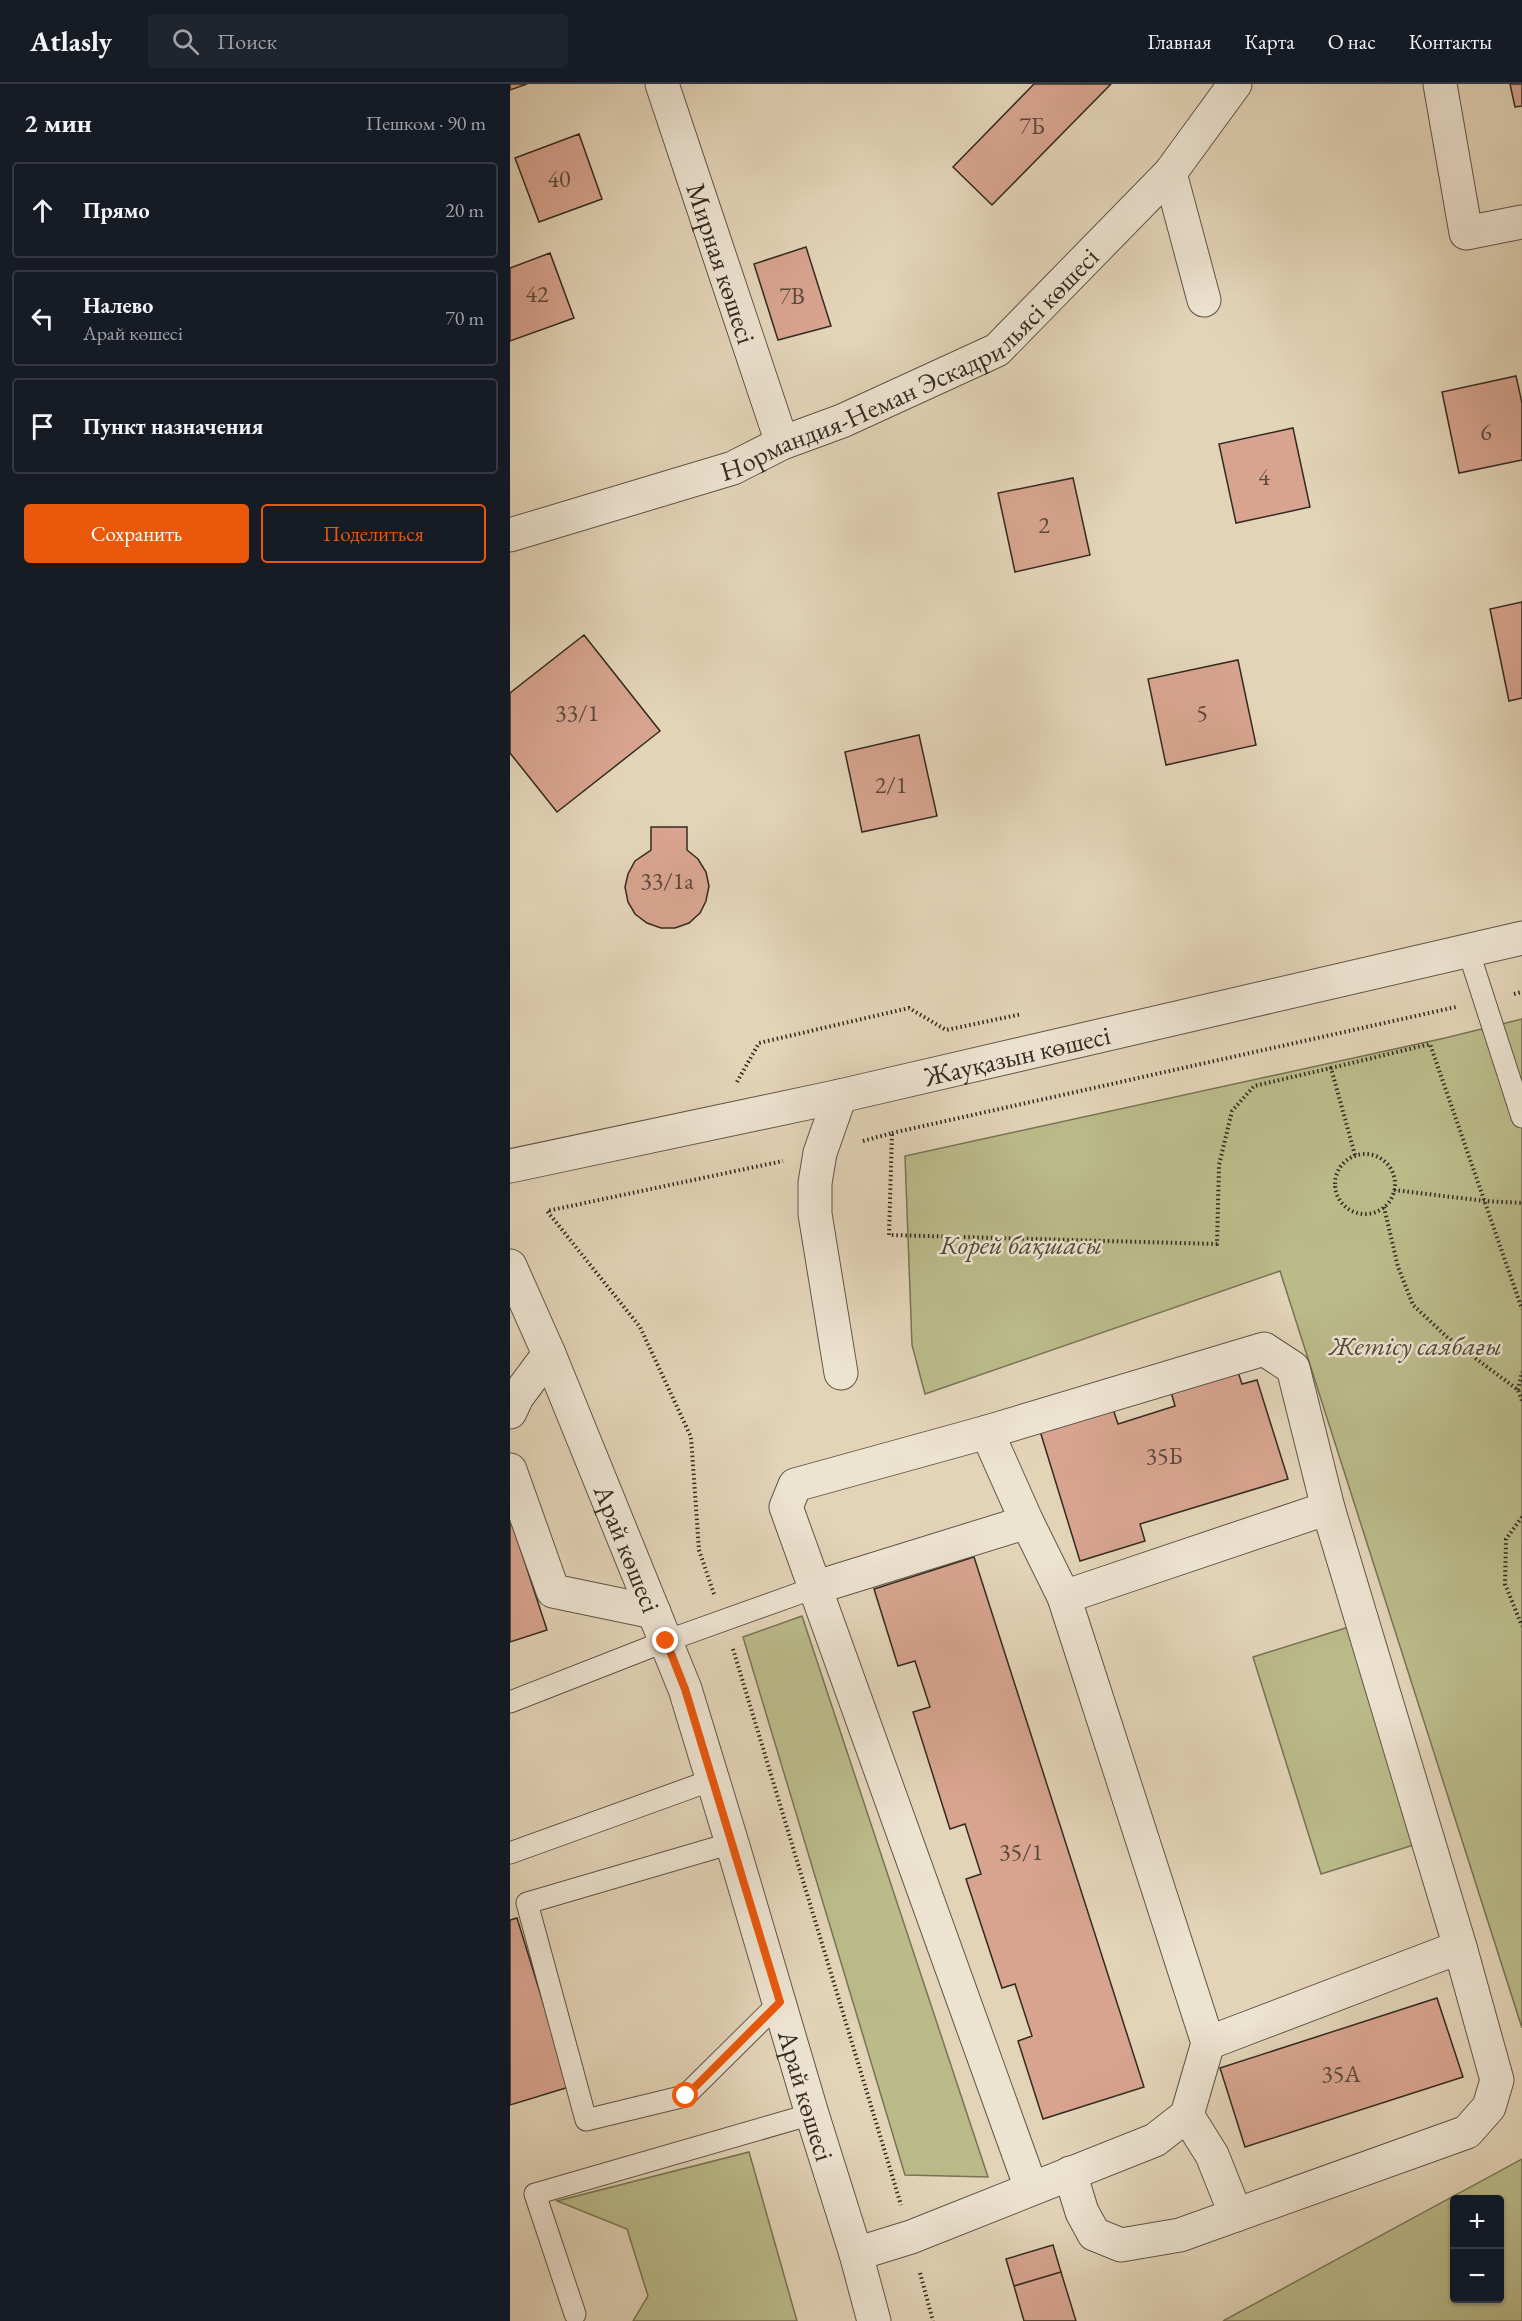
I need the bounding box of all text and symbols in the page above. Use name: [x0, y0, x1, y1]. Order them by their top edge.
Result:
search box: [148, 14, 568, 68]
text: Atlasly: [30, 23, 112, 59]
icon: search: [169, 25, 202, 58]
text: Поиск: [217, 27, 277, 56]
text: Главная: [1147, 28, 1211, 55]
text: Карта: [1244, 28, 1295, 55]
text: О нас: [1328, 28, 1376, 55]
text: Контакты: [1409, 28, 1492, 55]
text: 2 мин: [24, 106, 92, 140]
text: Пешком · 90 m: [366, 110, 486, 136]
house number: 7Б: [1019, 110, 1045, 141]
house number: 40: [547, 163, 571, 194]
street label: Мирная көшесі: [679, 178, 765, 348]
icon: ahead: [26, 194, 59, 227]
text: Прямо: [83, 196, 150, 225]
text: 20 m: [445, 197, 484, 223]
street label: Нормандия-Неман Эскадрильясі көшесі: [716, 239, 1106, 488]
house number: 42: [525, 278, 549, 309]
house number: 7В: [779, 280, 805, 311]
text: Налево: [83, 291, 153, 320]
icon: left: [26, 302, 59, 335]
text: 70 m: [445, 305, 484, 331]
text: Арай көшесі: [83, 320, 183, 346]
icon: arrive: [26, 410, 59, 443]
text: Пункт назначения: [83, 412, 263, 441]
house number: 6: [1480, 416, 1492, 447]
house number: 4: [1258, 461, 1270, 492]
button: Сохранить: [24, 504, 249, 563]
button: Поделиться: [261, 504, 486, 563]
house number: 2: [1038, 509, 1050, 540]
house number: 33/1: [555, 697, 599, 728]
house number: 5: [1196, 697, 1208, 728]
house number: 2/1: [875, 769, 907, 800]
house number: 33/1а: [640, 865, 694, 896]
street label: Жауқазын көшесі: [919, 1016, 1114, 1094]
park label: Корей бақшасы: [939, 1227, 1102, 1262]
park label: Жетісу саябағы: [1328, 1328, 1502, 1363]
house number: 35Б: [1145, 1440, 1183, 1471]
street label: Арай көшесі: [586, 1478, 670, 1618]
route end: [652, 1627, 678, 1653]
house number: 35/1: [999, 1836, 1043, 1867]
street label: Арай көшесі: [770, 2025, 843, 2165]
house number: 35А: [1321, 2058, 1361, 2089]
route start: [672, 2082, 698, 2108]
map controls: [1450, 2195, 1504, 2303]
button: +: [1450, 2195, 1504, 2249]
button: −: [1450, 2249, 1504, 2303]

